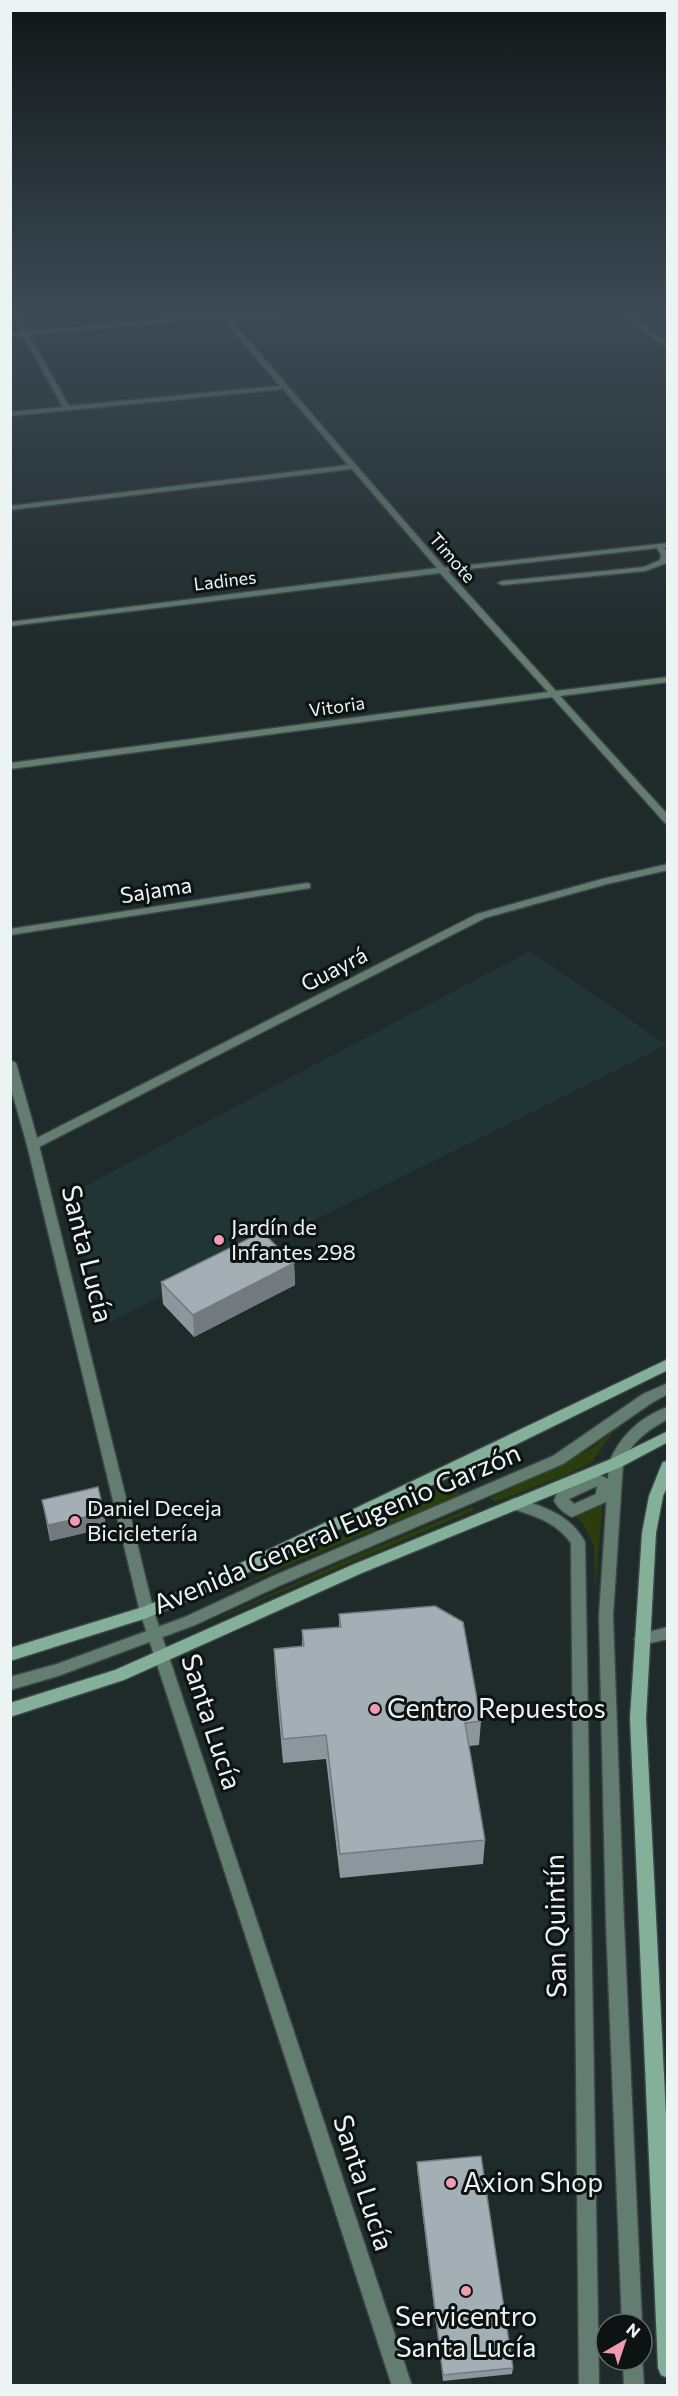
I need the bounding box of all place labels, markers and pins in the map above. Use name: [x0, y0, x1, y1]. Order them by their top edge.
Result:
place label: Jardín de Infantes 298: [231, 1213, 356, 1265]
marker: Jardín de Infantes 298: [212, 1233, 226, 1247]
place label: Daniel Deceja Bicicletería: [87, 1494, 222, 1546]
marker: Daniel Deceja Bicicletería: [68, 1514, 82, 1528]
place label: Centro Repuestos: [387, 1691, 606, 1724]
marker: Centro Repuestos: [368, 1702, 382, 1716]
place label: Axion Shop: [463, 2165, 603, 2198]
marker: Axion Shop: [444, 2176, 458, 2190]
marker: Servicentro Santa Lucía: [459, 2284, 473, 2298]
place label: Servicentro Santa Lucía: [395, 2299, 537, 2363]

